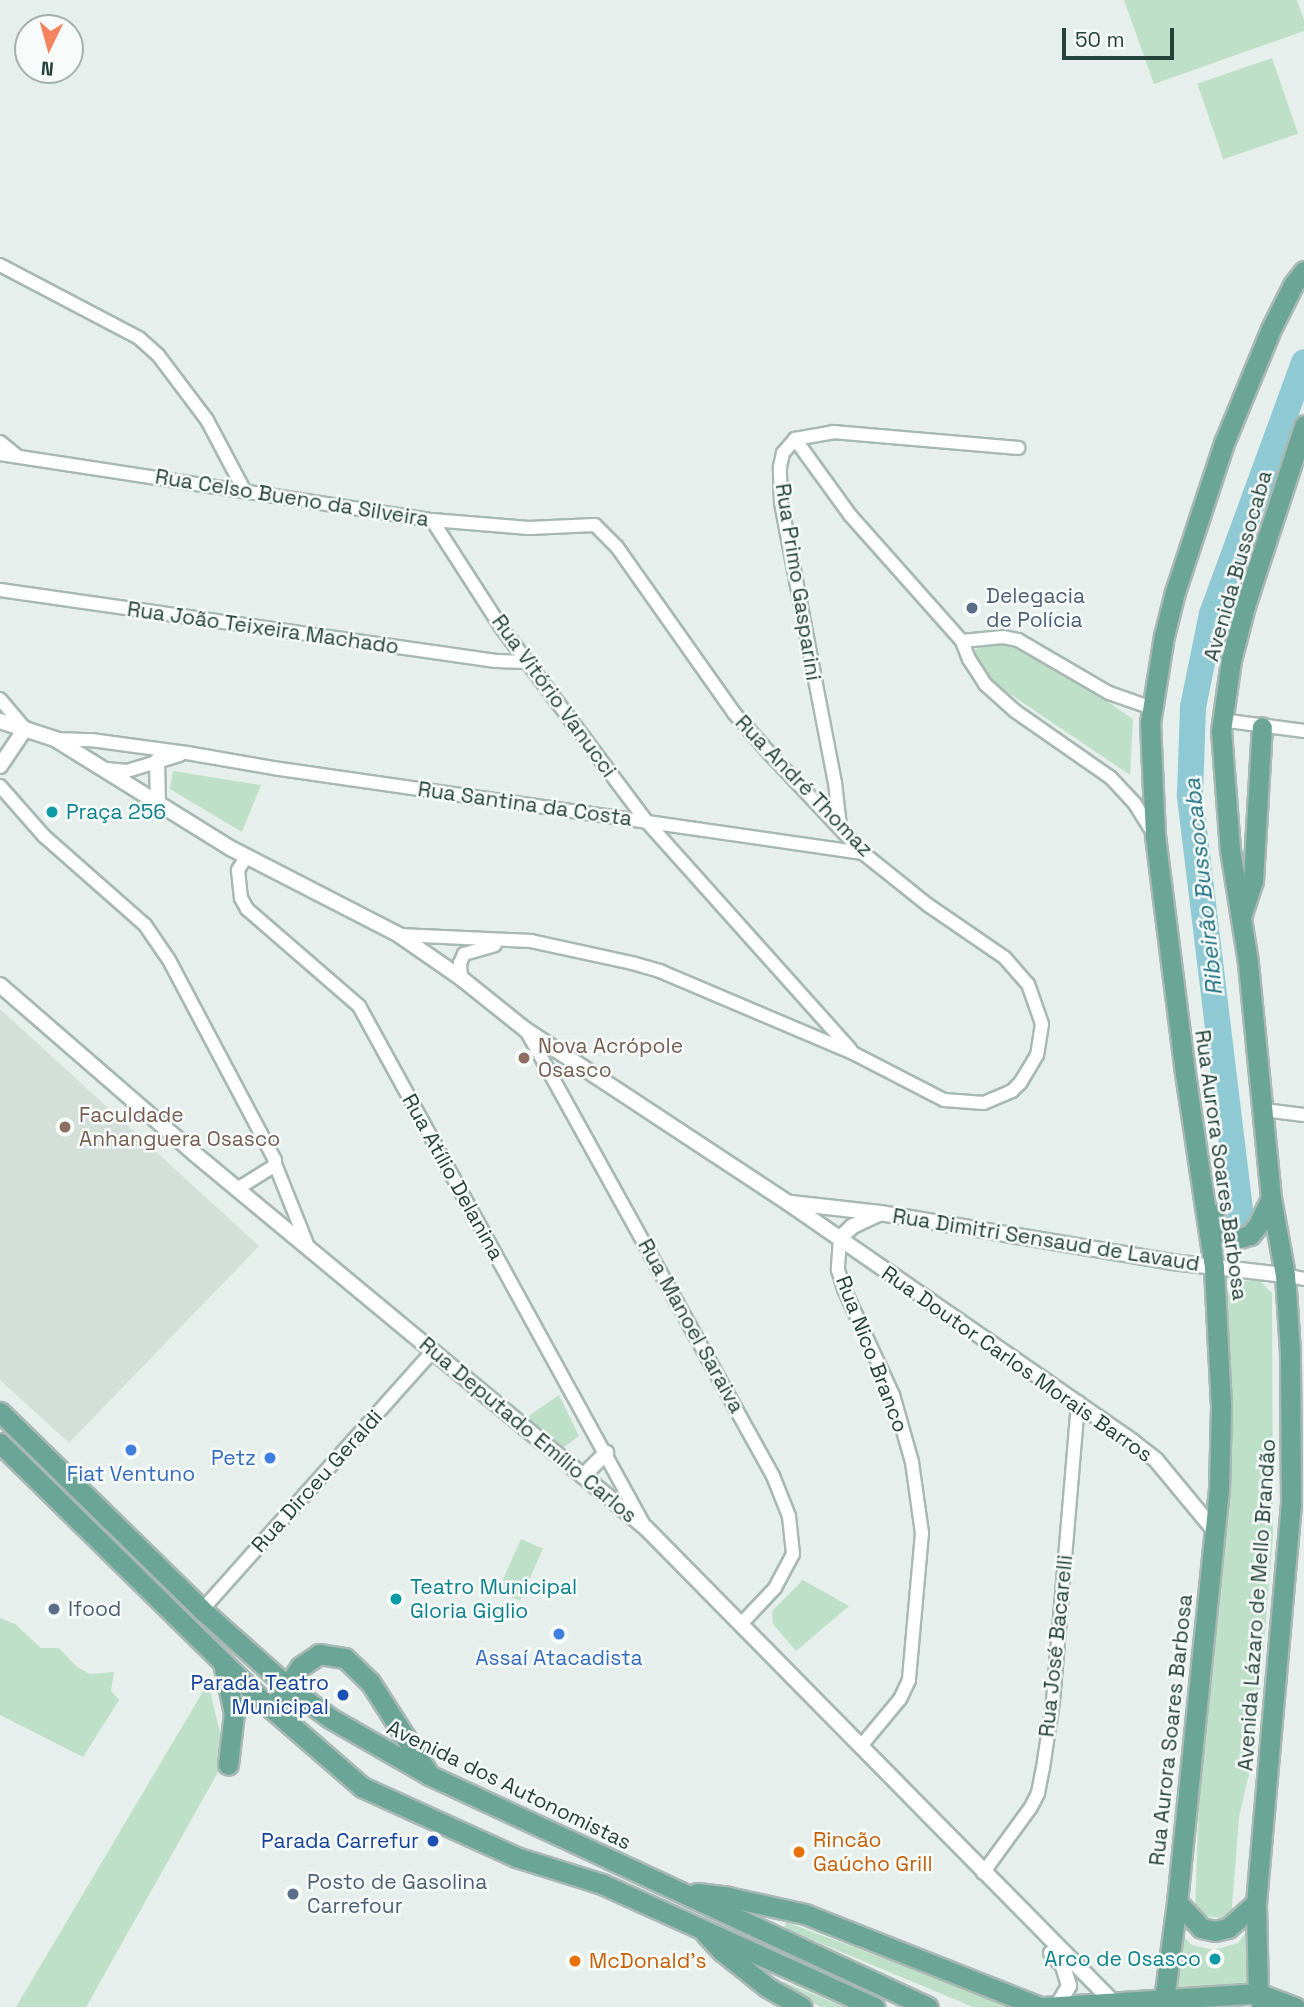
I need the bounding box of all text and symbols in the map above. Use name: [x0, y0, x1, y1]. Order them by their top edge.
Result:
north arrow: [14, 14, 84, 84]
scale bar: [1066, 14, 1178, 58]
text: 50 m: [1075, 26, 1125, 53]
text: N: [40, 55, 55, 81]
street label: Rua Celso Bueno da Silveira: [153, 464, 431, 532]
street label: Avenida Bussocaba: [1199, 468, 1277, 664]
street label: Rua Primo Gasparini: [770, 482, 826, 682]
place label: Delegacia de Polícia: [986, 583, 1085, 633]
street label: Rua João Teixeira Machado: [125, 596, 401, 660]
marker: Delegacia de Polícia: [964, 600, 980, 616]
street label: Rua Vitório Vanucci: [486, 609, 622, 783]
street label: Rua André Thomaz: [730, 710, 878, 862]
street label: Rua Santina da Costa: [416, 776, 634, 832]
water label: Ribeirão Bussocaba: [1178, 777, 1228, 997]
place label: Praça 256: [66, 799, 166, 825]
marker: Praça 256: [44, 804, 60, 820]
street label: Rua Aurora Soares Barbosa: [1190, 1028, 1252, 1302]
place label: Nova Acrópole Osasco: [538, 1033, 683, 1083]
marker: Nova Acrópole Osasco: [516, 1050, 532, 1066]
street label: Rua Atílio Delanina: [397, 1089, 509, 1265]
place label: Faculdade Anhanguera Osasco: [79, 1102, 280, 1152]
marker: Faculdade Anhanguera Osasco: [57, 1119, 73, 1135]
street label: Rua Dimitri Sensaud de Lavaud: [891, 1203, 1201, 1277]
street label: Rua Manoel Saraiva: [633, 1234, 749, 1418]
street label: Rua Doutor Carlos Morais Barros: [877, 1261, 1157, 1467]
street label: Rua Nico Branco: [831, 1272, 913, 1436]
street label: Rua Deputado Emílio Carlos: [414, 1332, 642, 1528]
street label: Rua Dirceu Geraldi: [246, 1405, 388, 1557]
street label: Avenida Lázaro de Mello Brandão: [1233, 1438, 1281, 1772]
marker: Fiat Ventuno: [123, 1442, 139, 1458]
place label: Petz: [211, 1445, 256, 1471]
marker: Petz: [262, 1450, 278, 1466]
place label: Fiat Ventuno: [67, 1461, 195, 1487]
street label: Rua José Bacarelli: [1034, 1554, 1078, 1738]
place label: Teatro Municipal Gloria Giglio: [410, 1574, 577, 1624]
marker: Teatro Municipal Gloria Giglio: [388, 1591, 404, 1607]
street label: Rua Aurora Soares Barbosa: [1144, 1593, 1198, 1867]
place label: Ifood: [68, 1596, 121, 1622]
marker: Ifood: [46, 1601, 62, 1617]
marker: Assaí Atacadista: [551, 1626, 567, 1642]
place label: Assaí Atacadista: [475, 1645, 643, 1671]
place label: Parada Teatro Municipal: [190, 1670, 329, 1720]
marker: Parada Teatro Municipal: [335, 1687, 351, 1703]
street label: Avenida dos Autonomistas: [383, 1715, 635, 1855]
place label: Rincão Gaúcho Grill: [813, 1827, 933, 1877]
place label: Parada Carrefur: [261, 1828, 419, 1854]
marker: Parada Carrefur: [425, 1833, 441, 1849]
marker: Rincão Gaúcho Grill: [791, 1844, 807, 1860]
place label: Posto de Gasolina Carrefour: [307, 1869, 487, 1919]
marker: Posto de Gasolina Carrefour: [285, 1886, 301, 1902]
place label: Arco de Osasco: [1044, 1946, 1201, 1972]
place label: McDonald's: [589, 1948, 707, 1974]
marker: Arco de Osasco: [1207, 1951, 1223, 1967]
marker: McDonald's: [567, 1953, 583, 1969]

